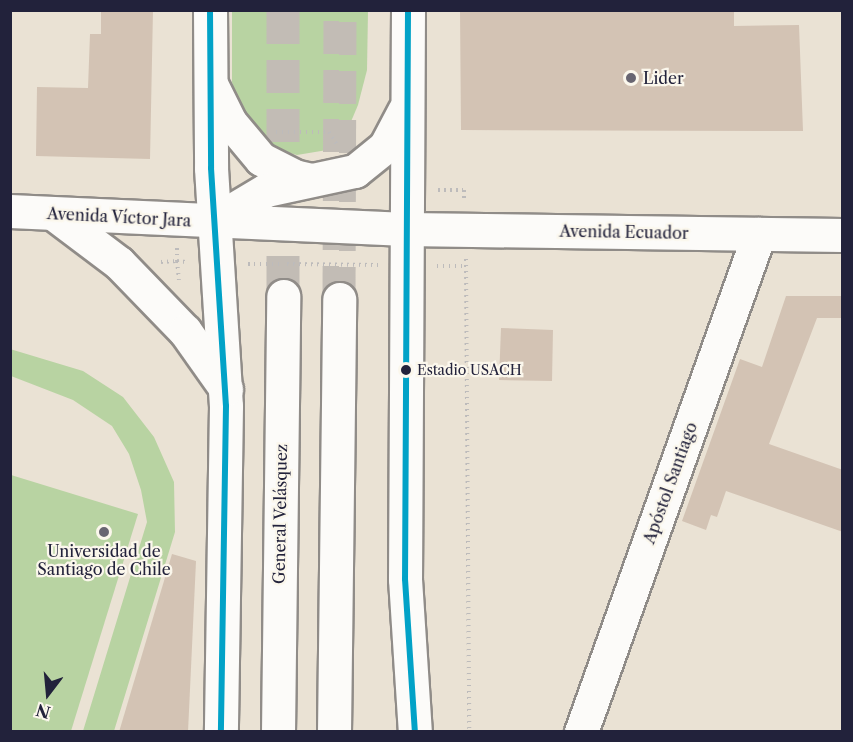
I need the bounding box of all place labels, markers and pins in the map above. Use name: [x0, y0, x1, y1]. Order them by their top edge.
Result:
place label: Lider: [643, 68, 684, 88]
marker: Lider: [624, 71, 638, 85]
place label: Estadio USACH: [417, 362, 522, 378]
marker: Estadio USACH: [400, 364, 412, 376]
marker: Universidad de Santiago de Chile: [97, 525, 111, 539]
place label: Universidad de Santiago de Chile: [37, 541, 171, 579]

